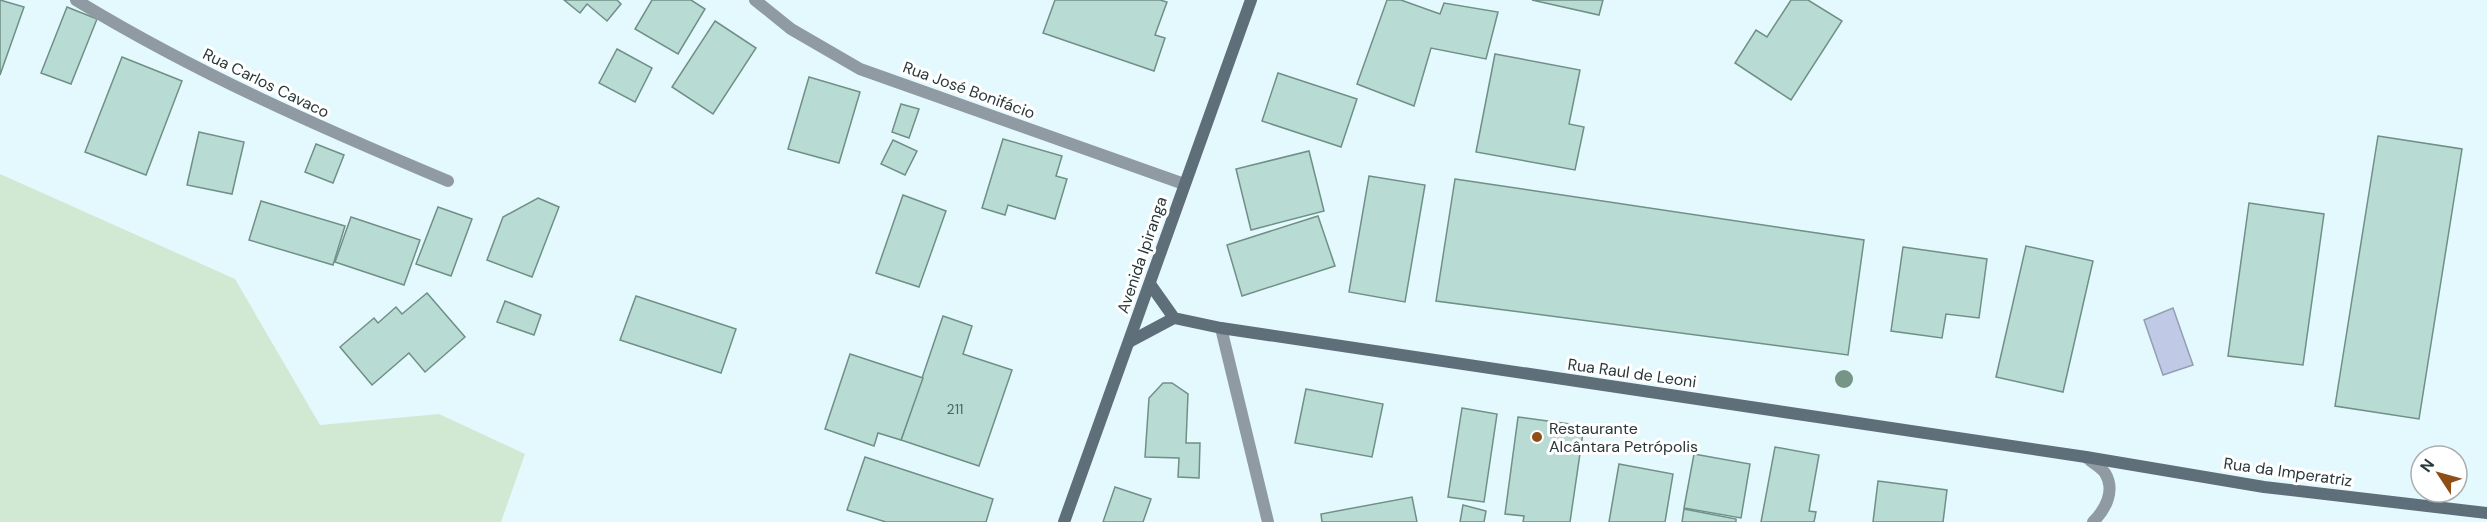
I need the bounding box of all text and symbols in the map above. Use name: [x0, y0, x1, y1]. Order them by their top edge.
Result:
street label: Rua Carlos Cavaco: [199, 43, 333, 123]
street label: Rua José Bonifácio: [900, 56, 1038, 124]
street label: Avenida Ipiranga: [1112, 194, 1172, 316]
street label: Rua Raul de Leoni: [1566, 354, 1698, 392]
house number: 211: [947, 400, 963, 418]
place label: Restaurante Alcântara Petrópolis: [1549, 418, 1698, 457]
marker: Restaurante Alcântara Petrópolis: [1530, 430, 1544, 444]
north arrow: [2409, 444, 2469, 504]
street label: Rua da Imperatriz: [2222, 453, 2354, 491]
text: N: [2415, 455, 2439, 476]

